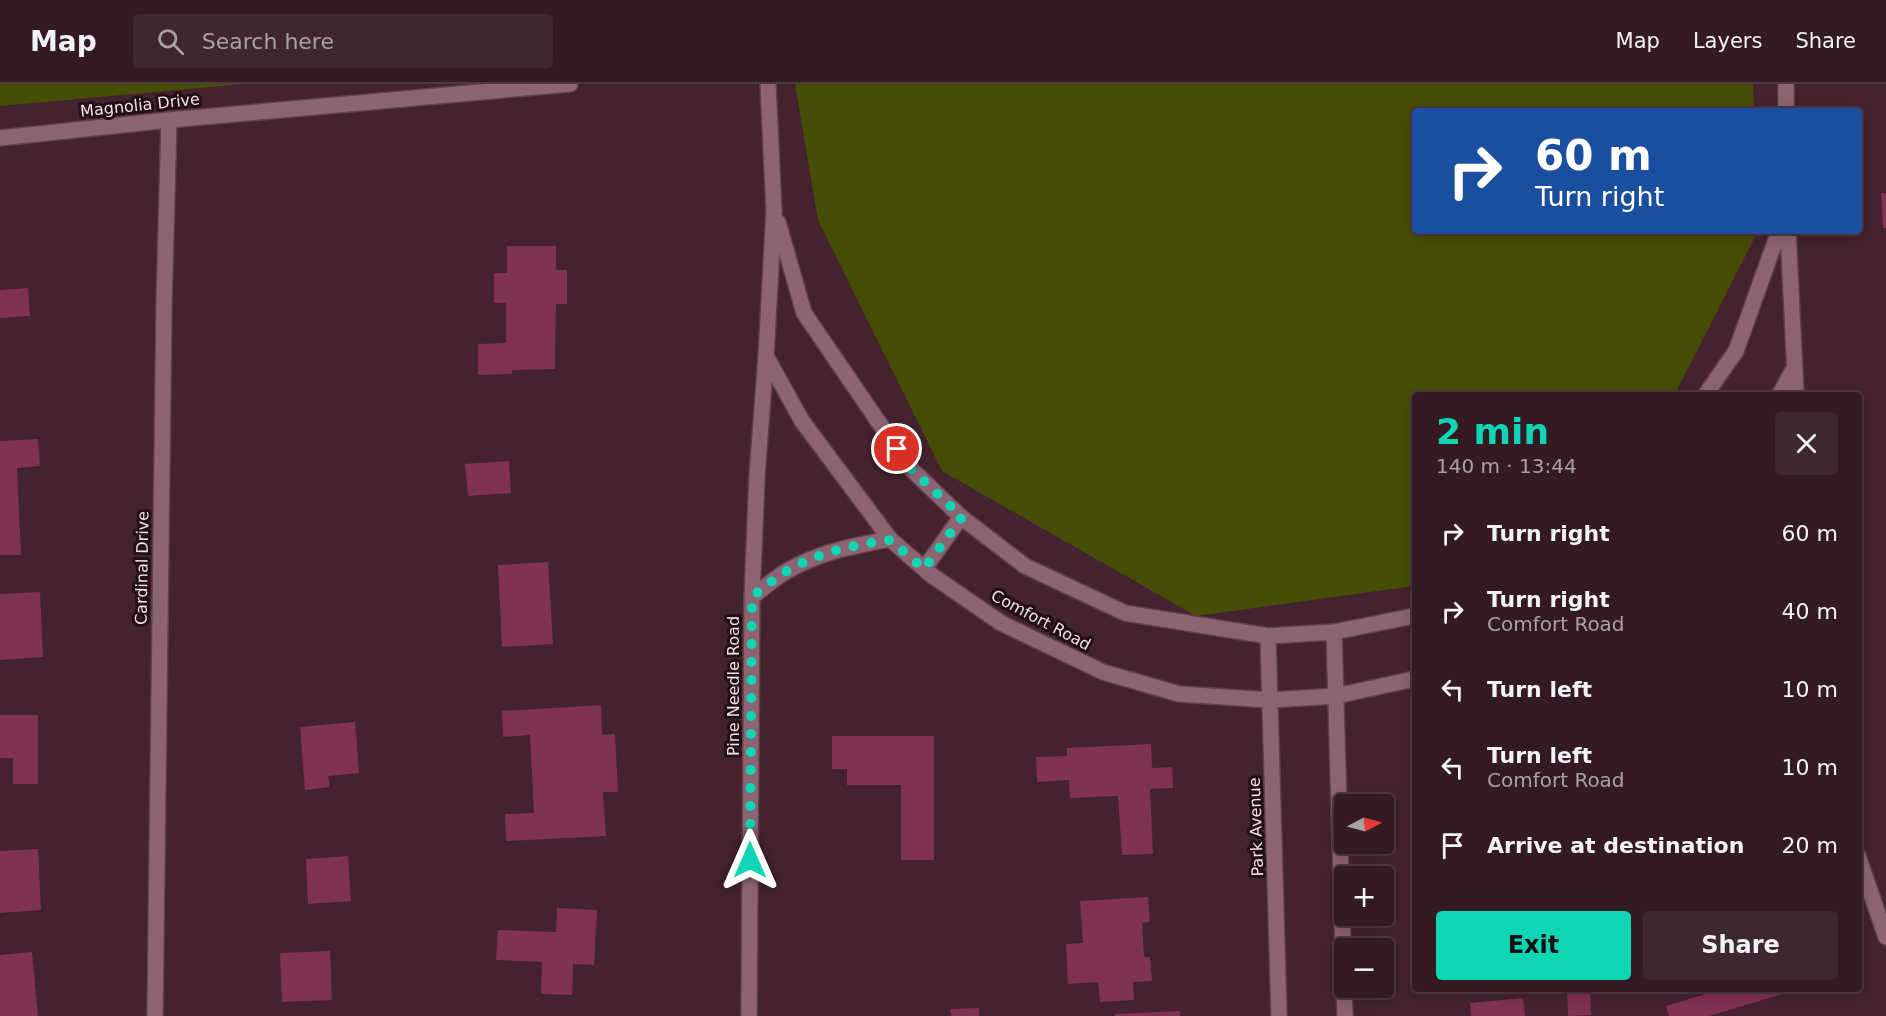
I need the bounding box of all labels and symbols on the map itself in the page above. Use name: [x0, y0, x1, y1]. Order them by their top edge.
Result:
street label: Magnolia Drive: [79, 89, 201, 121]
pin: [871, 423, 922, 474]
street label: Cardinal Drive: [132, 511, 152, 625]
street label: Comfort Road: [988, 586, 1094, 654]
street label: Pine Needle Road: [724, 616, 743, 756]
street label: Park Avenue: [1245, 777, 1267, 877]
north arrow: [1334, 794, 1394, 854]
position arrow: [718, 828, 782, 892]

